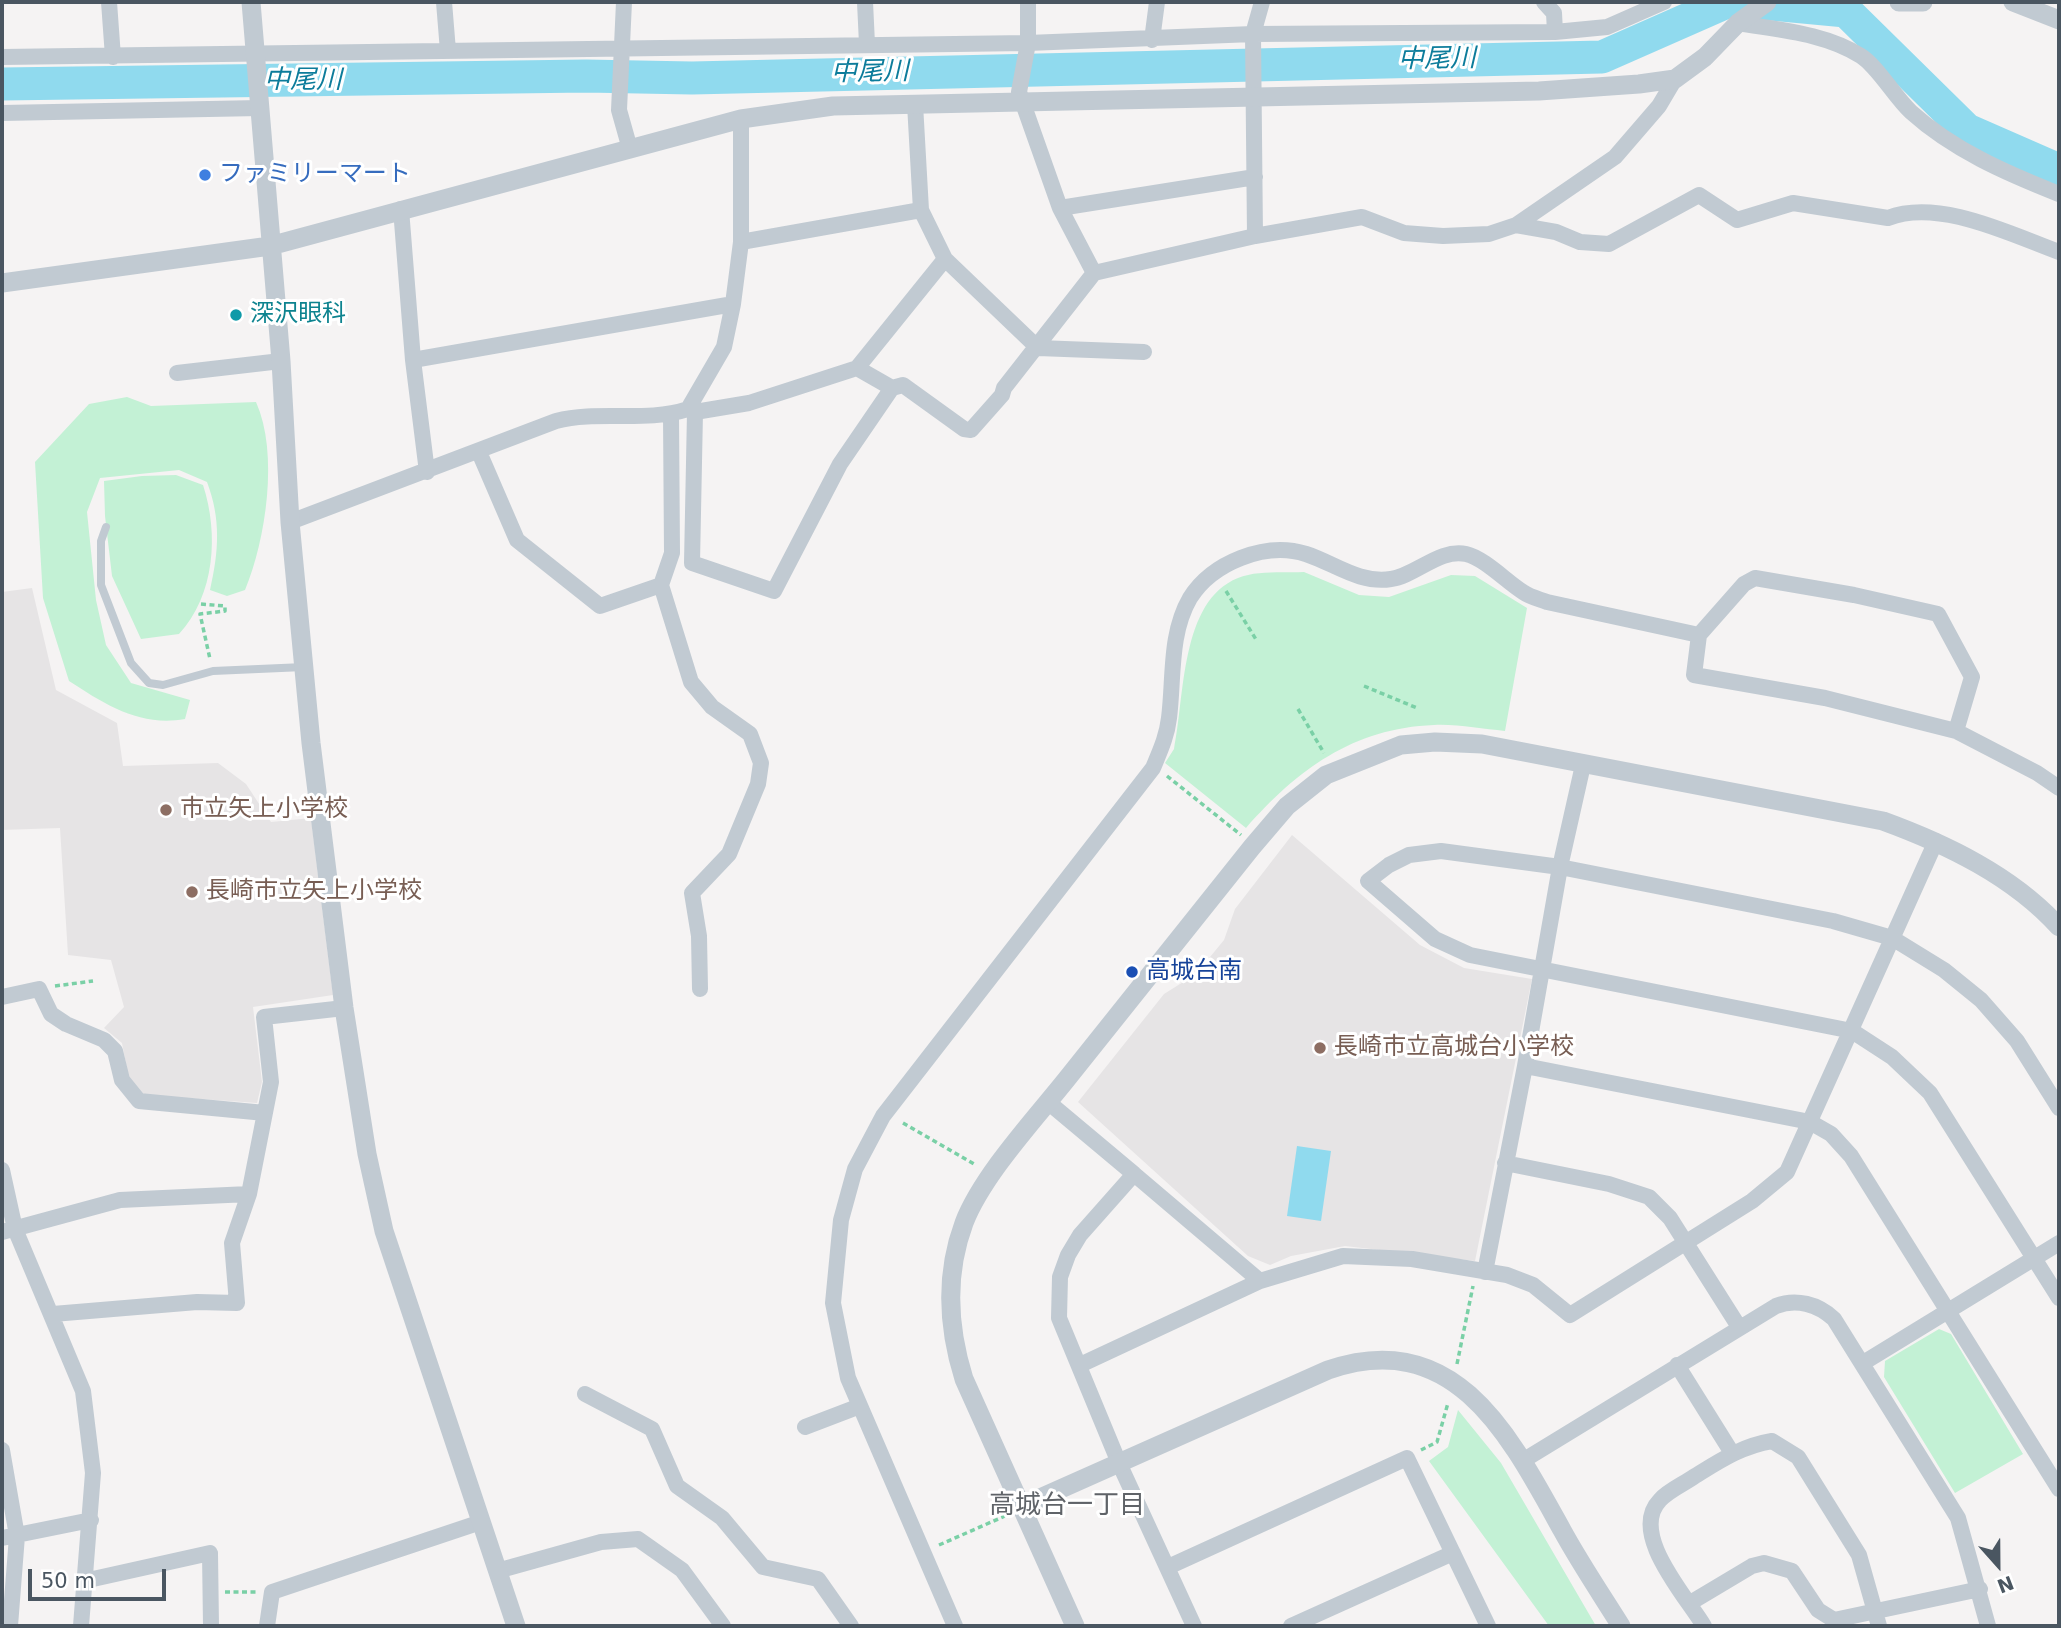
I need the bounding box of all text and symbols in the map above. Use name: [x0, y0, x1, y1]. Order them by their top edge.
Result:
water label: 中尾川: [1398, 44, 1476, 76]
water label: 中尾川: [831, 57, 909, 89]
water label: 中尾川: [264, 65, 342, 97]
place label: ファミリーマート: [219, 161, 411, 189]
marker: ファミリーマート: [197, 167, 213, 183]
place label: 深沢眼科: [250, 301, 346, 329]
marker: 深沢眼科: [228, 307, 244, 323]
place label: 市立矢上小学校: [180, 796, 348, 824]
marker: 市立矢上小学校: [158, 802, 174, 818]
place label: 長崎市立矢上小学校: [206, 878, 422, 906]
marker: 長崎市立矢上小学校: [184, 884, 200, 900]
place label: 高城台南: [1146, 958, 1242, 986]
marker: 高城台南: [1124, 964, 1140, 980]
place label: 長崎市立高城台小学校: [1334, 1034, 1574, 1062]
marker: 長崎市立高城台小学校: [1312, 1040, 1328, 1056]
district label: 高城台一丁目: [989, 1490, 1145, 1522]
north arrow: [1963, 1530, 2033, 1600]
scale bar: [32, 1554, 170, 1598]
text: 50 m: [41, 1569, 95, 1593]
text: N: [1994, 1571, 2017, 1598]

